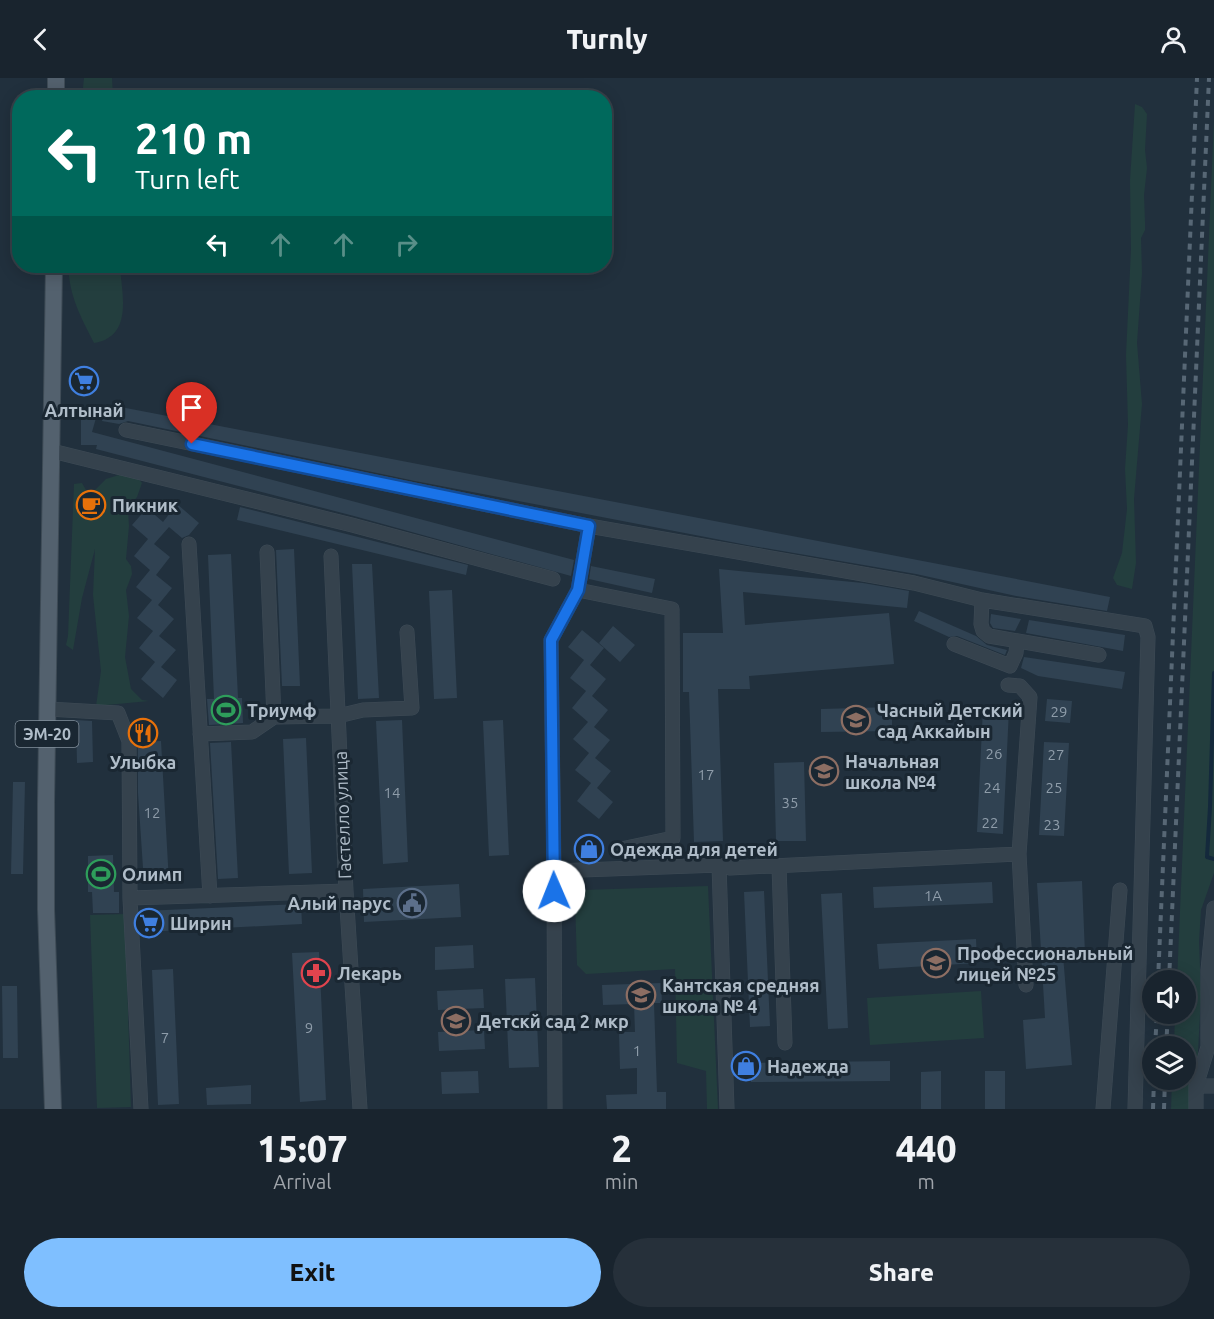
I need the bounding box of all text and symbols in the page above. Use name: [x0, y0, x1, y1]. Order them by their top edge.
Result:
icon: back: [24, 23, 57, 56]
icon: person: [1157, 23, 1190, 56]
text: Turnly: [567, 24, 647, 54]
icon: left: [36, 114, 114, 192]
text: 210 m: [135, 115, 252, 162]
text: Turn left: [135, 164, 239, 194]
icon: left: [201, 228, 234, 261]
icon: ahead: [264, 228, 297, 261]
icon: ahead: [327, 228, 360, 261]
icon: right: [390, 228, 423, 261]
supermarket icon: Алтынай: [68, 365, 100, 397]
pin: [166, 382, 217, 444]
icon: arrive: [175, 391, 208, 424]
place label: Алтынай: [44, 400, 124, 420]
cafe icon: Пикник: [75, 489, 107, 521]
place label: Пикник: [112, 495, 179, 515]
sports icon: Триумф: [210, 694, 242, 726]
place label: Триумф: [247, 700, 317, 720]
place label: Часный Детский сад Аккайын: [877, 700, 1023, 741]
house number: 29: [1051, 703, 1067, 720]
school or university icon: Часный Детский сад Аккайын: [840, 704, 872, 736]
restaurant icon: Улыбка: [127, 717, 159, 749]
road number: ЭМ-20: [15, 721, 78, 747]
house number: 26: [986, 745, 1002, 762]
house number: 27: [1048, 746, 1064, 763]
street label: Гастелло улица: [330, 751, 354, 879]
place label: Начальная школа №4: [845, 751, 939, 792]
place label: Улыбка: [110, 752, 176, 772]
school or university icon: Начальная школа №4: [808, 755, 840, 787]
house number: 17: [698, 766, 714, 783]
house number: 24: [984, 779, 1000, 796]
house number: 25: [1046, 779, 1062, 796]
house number: 14: [384, 784, 400, 801]
house number: 35: [782, 794, 798, 811]
house number: 12: [144, 804, 160, 821]
house number: 22: [982, 814, 998, 831]
house number: 23: [1044, 816, 1060, 833]
shop icon: Одежда для детей: [573, 833, 605, 865]
place label: Одежда для детей: [610, 839, 778, 859]
sports icon: Олимп: [85, 858, 117, 890]
position arrow: [522, 859, 586, 923]
place label: Олимп: [122, 864, 182, 884]
public building icon: Алый парус: [396, 887, 428, 919]
house number: 1А: [924, 887, 942, 904]
place label: Алый парус: [288, 893, 391, 913]
supermarket icon: Ширин: [133, 907, 165, 939]
place label: Ширин: [170, 913, 232, 933]
place label: Профессиональный лицей №25: [957, 943, 1133, 984]
school or university icon: Профессиональный лицей №25: [920, 947, 952, 979]
pharmacy icon: Лекарь: [300, 957, 332, 989]
place label: Лекарь: [337, 963, 402, 983]
map controls: [1142, 970, 1196, 1090]
button: sound: [1142, 970, 1196, 1024]
place label: Кантская средняя школа № 4: [662, 975, 820, 1016]
school or university icon: Кантская средняя школа № 4: [625, 979, 657, 1011]
school or university icon: Детскй сад 2 мкр: [440, 1005, 472, 1037]
place label: Детскй сад 2 мкр: [477, 1011, 629, 1031]
house number: 9: [305, 1019, 313, 1036]
house number: 7: [161, 1029, 169, 1046]
button: layers: [1142, 1036, 1196, 1090]
house number: 1: [633, 1042, 641, 1059]
shop icon: Надежда: [730, 1050, 762, 1082]
place label: Надежда: [767, 1056, 849, 1076]
text: 15:07: [257, 1128, 347, 1169]
text: 2: [611, 1128, 632, 1169]
text: 440: [896, 1128, 957, 1169]
text: Arrival: [273, 1170, 332, 1193]
text: min: [605, 1170, 638, 1193]
text: m: [918, 1170, 935, 1193]
button: Exit: [24, 1238, 601, 1307]
button: Share: [613, 1238, 1190, 1307]

